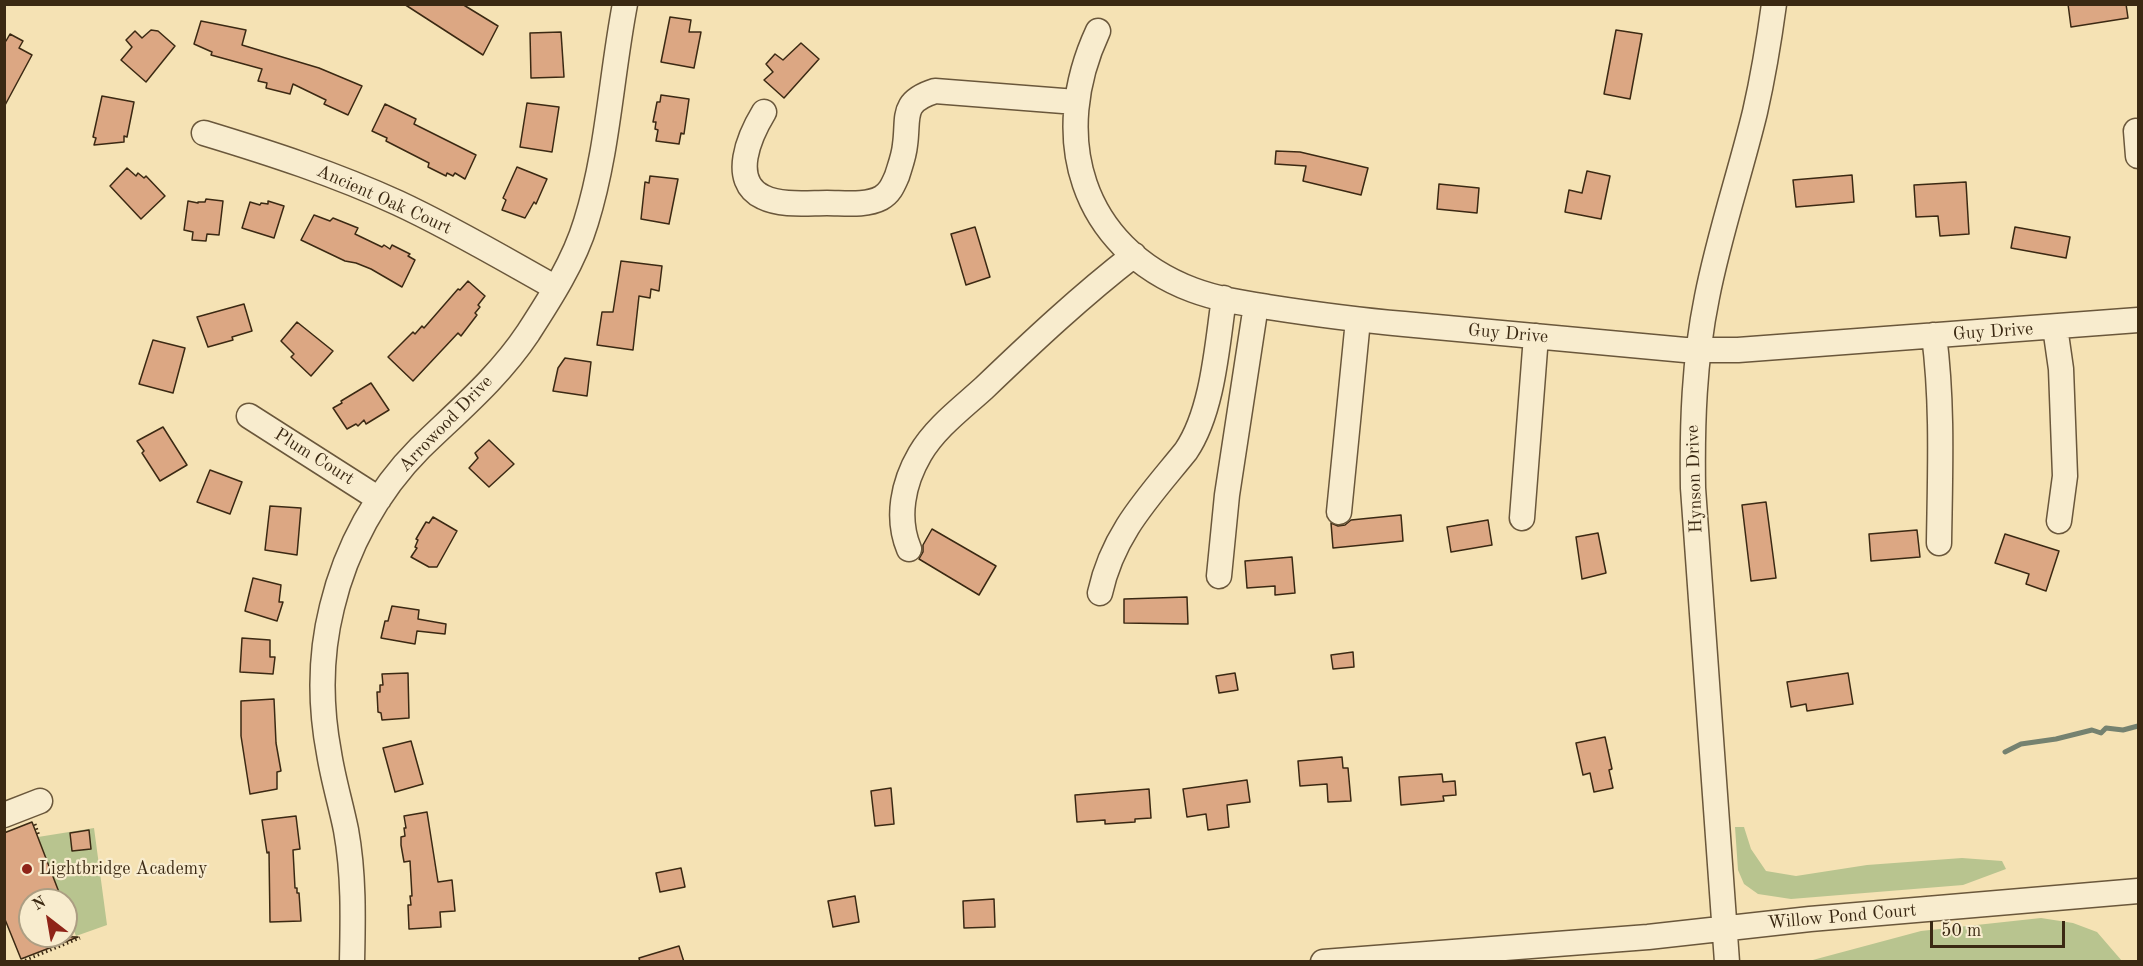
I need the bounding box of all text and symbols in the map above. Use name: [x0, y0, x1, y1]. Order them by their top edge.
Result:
street label: Ancient Oak Court: [313, 161, 455, 239]
street label: Guy Drive: [1952, 318, 2034, 346]
street label: Guy Drive: [1467, 320, 1549, 348]
street label: Arrowood Drive: [395, 371, 497, 477]
street label: Plum Court: [270, 424, 358, 490]
street label: Hynson Drive: [1682, 425, 1708, 533]
place label: Lightbridge Academy: [39, 858, 208, 880]
marker: Lightbridge Academy: [20, 862, 34, 876]
north arrow: [18, 888, 78, 948]
text: N: [30, 894, 49, 914]
street label: Willow Pond Court: [1767, 900, 1917, 934]
scale bar: [1933, 909, 2068, 947]
text: 50 m: [1941, 922, 1981, 940]

